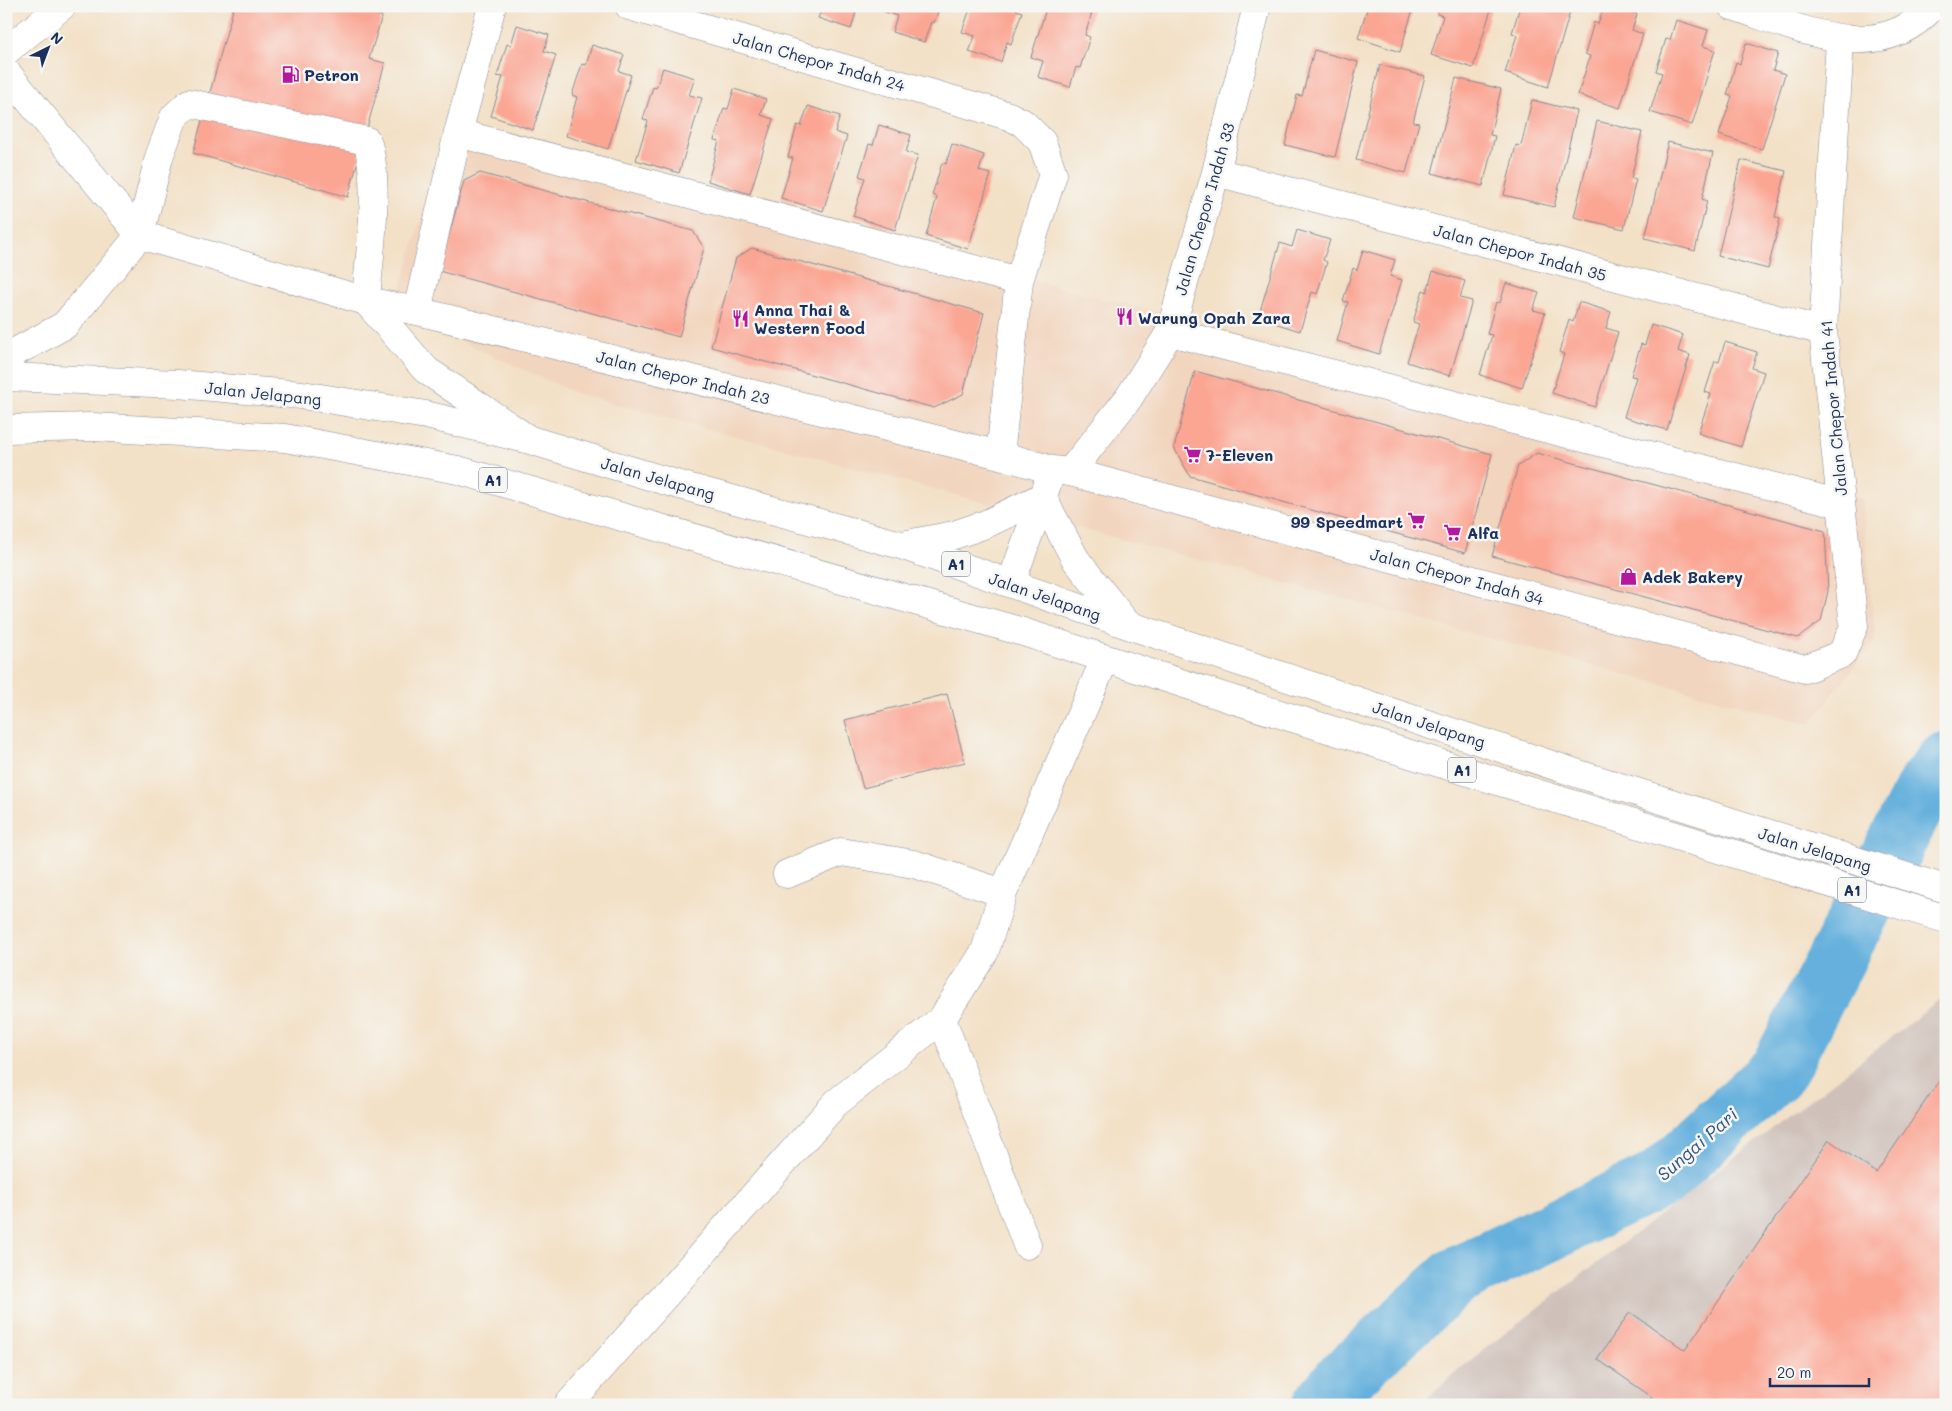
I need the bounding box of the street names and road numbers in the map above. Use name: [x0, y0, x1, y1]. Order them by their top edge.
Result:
street label: Jalan Chepor Indah 24: [731, 26, 908, 96]
street label: Jalan Chepor Indah 33: [1169, 120, 1239, 298]
street label: Jalan Chepor Indah 35: [1431, 219, 1609, 285]
street label: Jalan Chepor Indah 41: [1815, 319, 1851, 497]
street label: Jalan Chepor Indah 23: [594, 345, 772, 409]
street label: Jalan Jelapang: [204, 376, 322, 410]
street label: Jalan Jelapang: [599, 452, 717, 504]
road number: A1: [479, 468, 507, 492]
street label: Jalan Chepor Indah 34: [1368, 543, 1547, 609]
road number: A1: [942, 552, 970, 576]
street label: Jalan Jelapang: [986, 567, 1104, 625]
street label: Jalan Jelapang: [1370, 696, 1488, 752]
road number: A1: [1448, 758, 1476, 782]
street label: Jalan Jelapang: [1756, 822, 1874, 876]
road number: A1: [1838, 878, 1866, 902]

